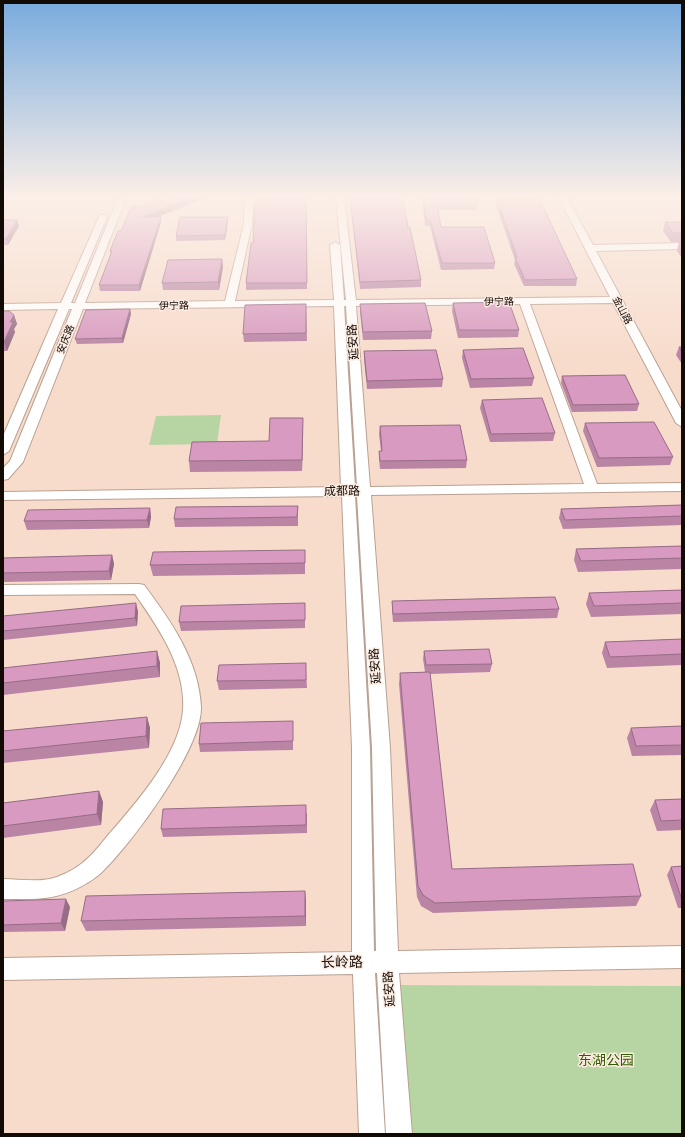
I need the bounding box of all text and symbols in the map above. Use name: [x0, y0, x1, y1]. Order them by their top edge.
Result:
street label: 金山路: [610, 294, 634, 327]
street label: 伊宁路: [484, 296, 514, 308]
street label: 伊宁路: [159, 300, 189, 312]
street label: 安庆路: [55, 323, 77, 356]
street label: 延安路: [345, 324, 361, 360]
street label: 成都路: [324, 484, 360, 498]
street label: 延安路: [367, 648, 383, 684]
street label: 长岭路: [321, 954, 363, 971]
street label: 延安路: [381, 971, 397, 1007]
park label: 东湖公园: [578, 1052, 634, 1069]

